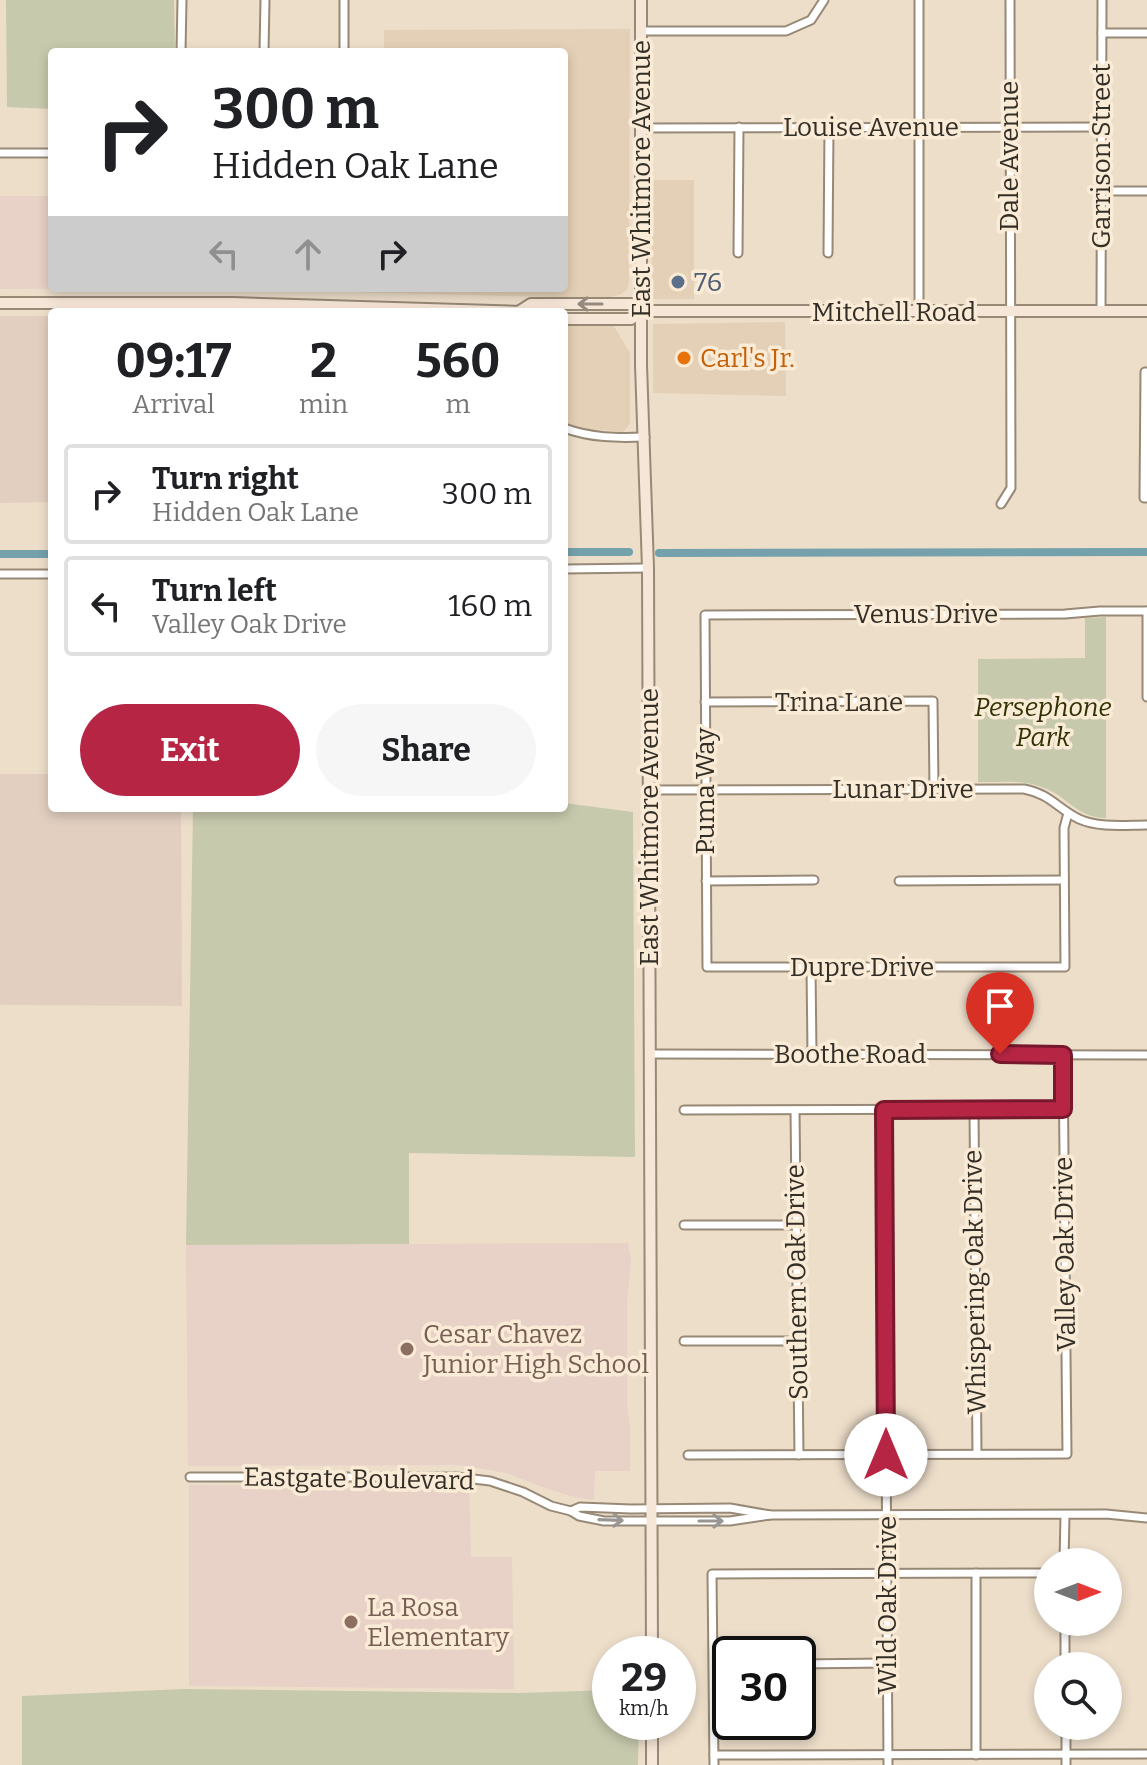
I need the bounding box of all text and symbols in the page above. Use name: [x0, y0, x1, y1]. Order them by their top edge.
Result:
street label: East Whitmore Avenue: [626, 40, 657, 318]
street label: Garrison Street: [1086, 63, 1117, 249]
text: 300 m: [212, 76, 379, 143]
icon: right: [80, 80, 184, 184]
street label: Dale Avenue: [994, 81, 1025, 231]
street label: Louise Avenue: [783, 112, 959, 143]
text: Hidden Oak Lane: [212, 144, 499, 188]
icon: left: [202, 232, 246, 276]
icon: ahead: [286, 232, 330, 276]
icon: right: [370, 232, 414, 276]
place label: 76: [694, 267, 722, 298]
marker: 76: [669, 273, 687, 291]
one-way arrow: [577, 296, 604, 312]
street label: Mitchell Road: [812, 297, 976, 328]
text: 09:17: [115, 332, 232, 390]
text: 2: [310, 332, 337, 390]
text: 560: [415, 332, 501, 390]
place label: Carl's Jr.: [700, 343, 795, 374]
marker: Carl's Jr.: [675, 349, 693, 367]
text: Arrival: [132, 389, 215, 420]
text: min: [299, 389, 348, 420]
text: m: [446, 389, 470, 420]
text: Turn right: [152, 461, 299, 497]
icon: right: [84, 472, 128, 516]
text: 300 m: [442, 476, 532, 512]
text: Hidden Oak Lane: [152, 497, 359, 528]
text: Turn left: [152, 573, 277, 609]
icon: left: [84, 584, 128, 628]
text: 160 m: [448, 588, 532, 624]
street label: Venus Drive: [854, 599, 998, 630]
text: Valley Oak Drive: [152, 609, 347, 640]
street label: Trina Lane: [775, 687, 903, 718]
street label: East Whitmore Avenue: [634, 688, 665, 966]
park label: Persephone Park: [974, 692, 1112, 753]
button: Exit: [80, 704, 300, 796]
button: Share: [316, 704, 536, 796]
street label: Puma Way: [690, 727, 721, 855]
street label: Lunar Drive: [832, 774, 974, 805]
street label: Dupre Drive: [790, 952, 934, 983]
pin: [966, 972, 1034, 1054]
icon: arrive: [978, 984, 1022, 1028]
street label: Boothe Road: [774, 1039, 926, 1070]
street label: Whispering Oak Drive: [957, 1149, 993, 1415]
street label: Valley Oak Drive: [1048, 1156, 1082, 1352]
street label: Southern Oak Drive: [779, 1164, 815, 1400]
place label: Cesar Chavez Junior High School: [422, 1319, 649, 1380]
marker: Cesar Chavez Junior High School: [398, 1340, 416, 1358]
position arrow: [844, 1413, 928, 1497]
street label: Eastgate Boulevard: [243, 1461, 475, 1497]
one-way arrow: [597, 1512, 624, 1527]
one-way arrow: [697, 1513, 724, 1529]
street label: Wild Oak Drive: [872, 1516, 903, 1694]
north arrow: [1034, 1548, 1122, 1636]
map controls: [1034, 1548, 1122, 1740]
place label: La Rosa Elementary: [367, 1592, 510, 1653]
marker: La Rosa Elementary: [342, 1613, 360, 1631]
speed limit sign: 30: [712, 1636, 816, 1740]
button: search: [1034, 1652, 1122, 1740]
text: 29: [621, 1654, 667, 1702]
text: km/h: [619, 1696, 669, 1720]

